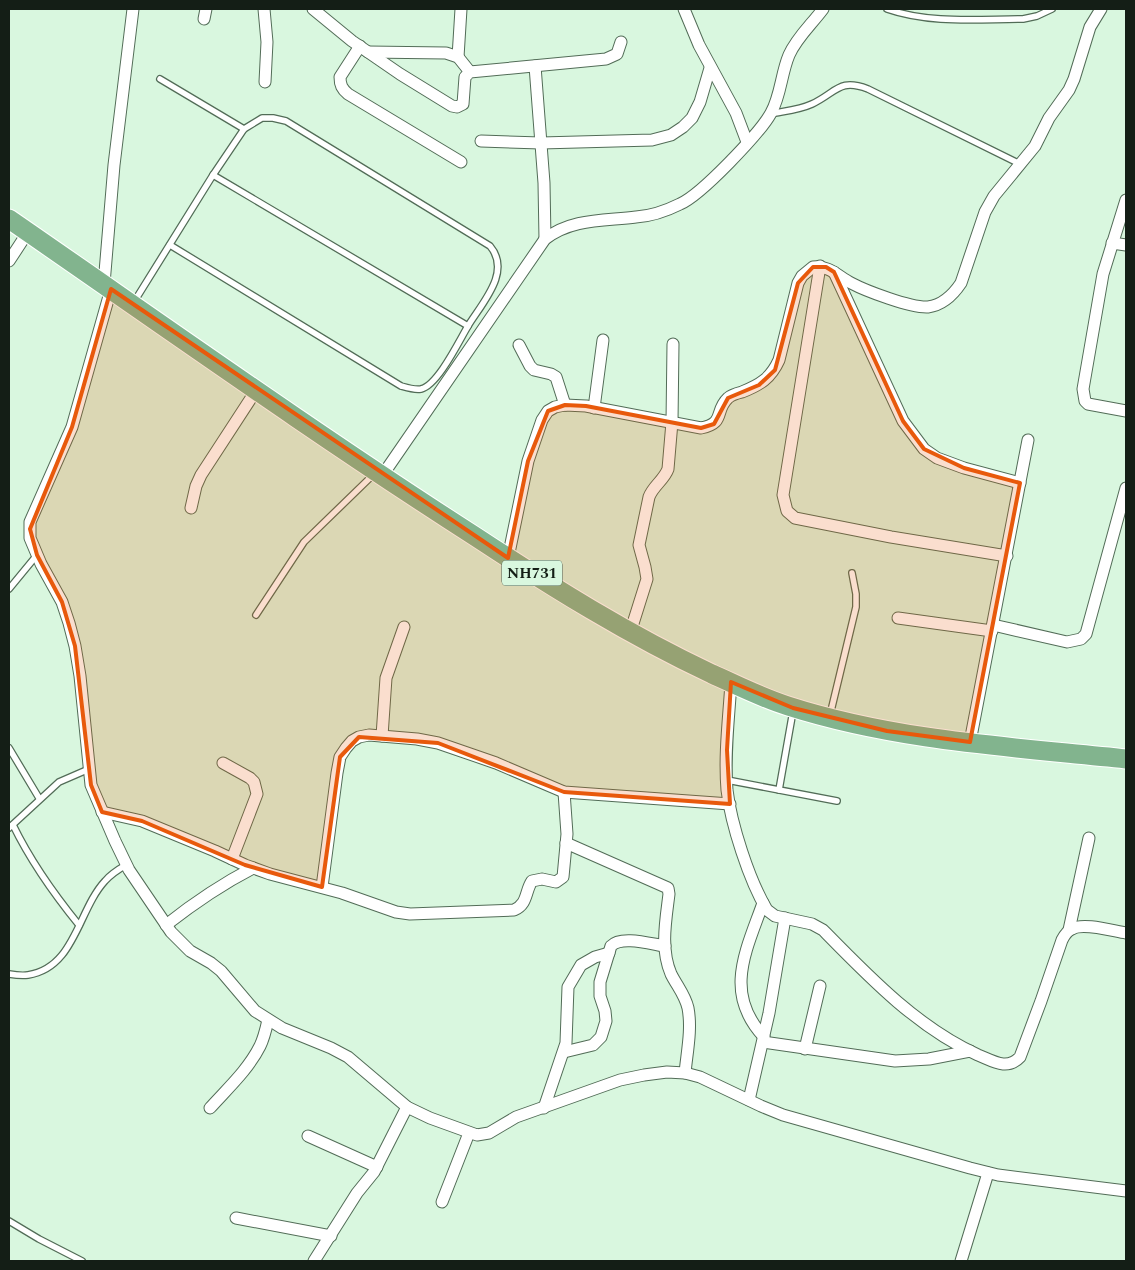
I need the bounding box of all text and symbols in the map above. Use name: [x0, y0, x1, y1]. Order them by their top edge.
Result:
road number: NH731: [502, 560, 562, 586]

